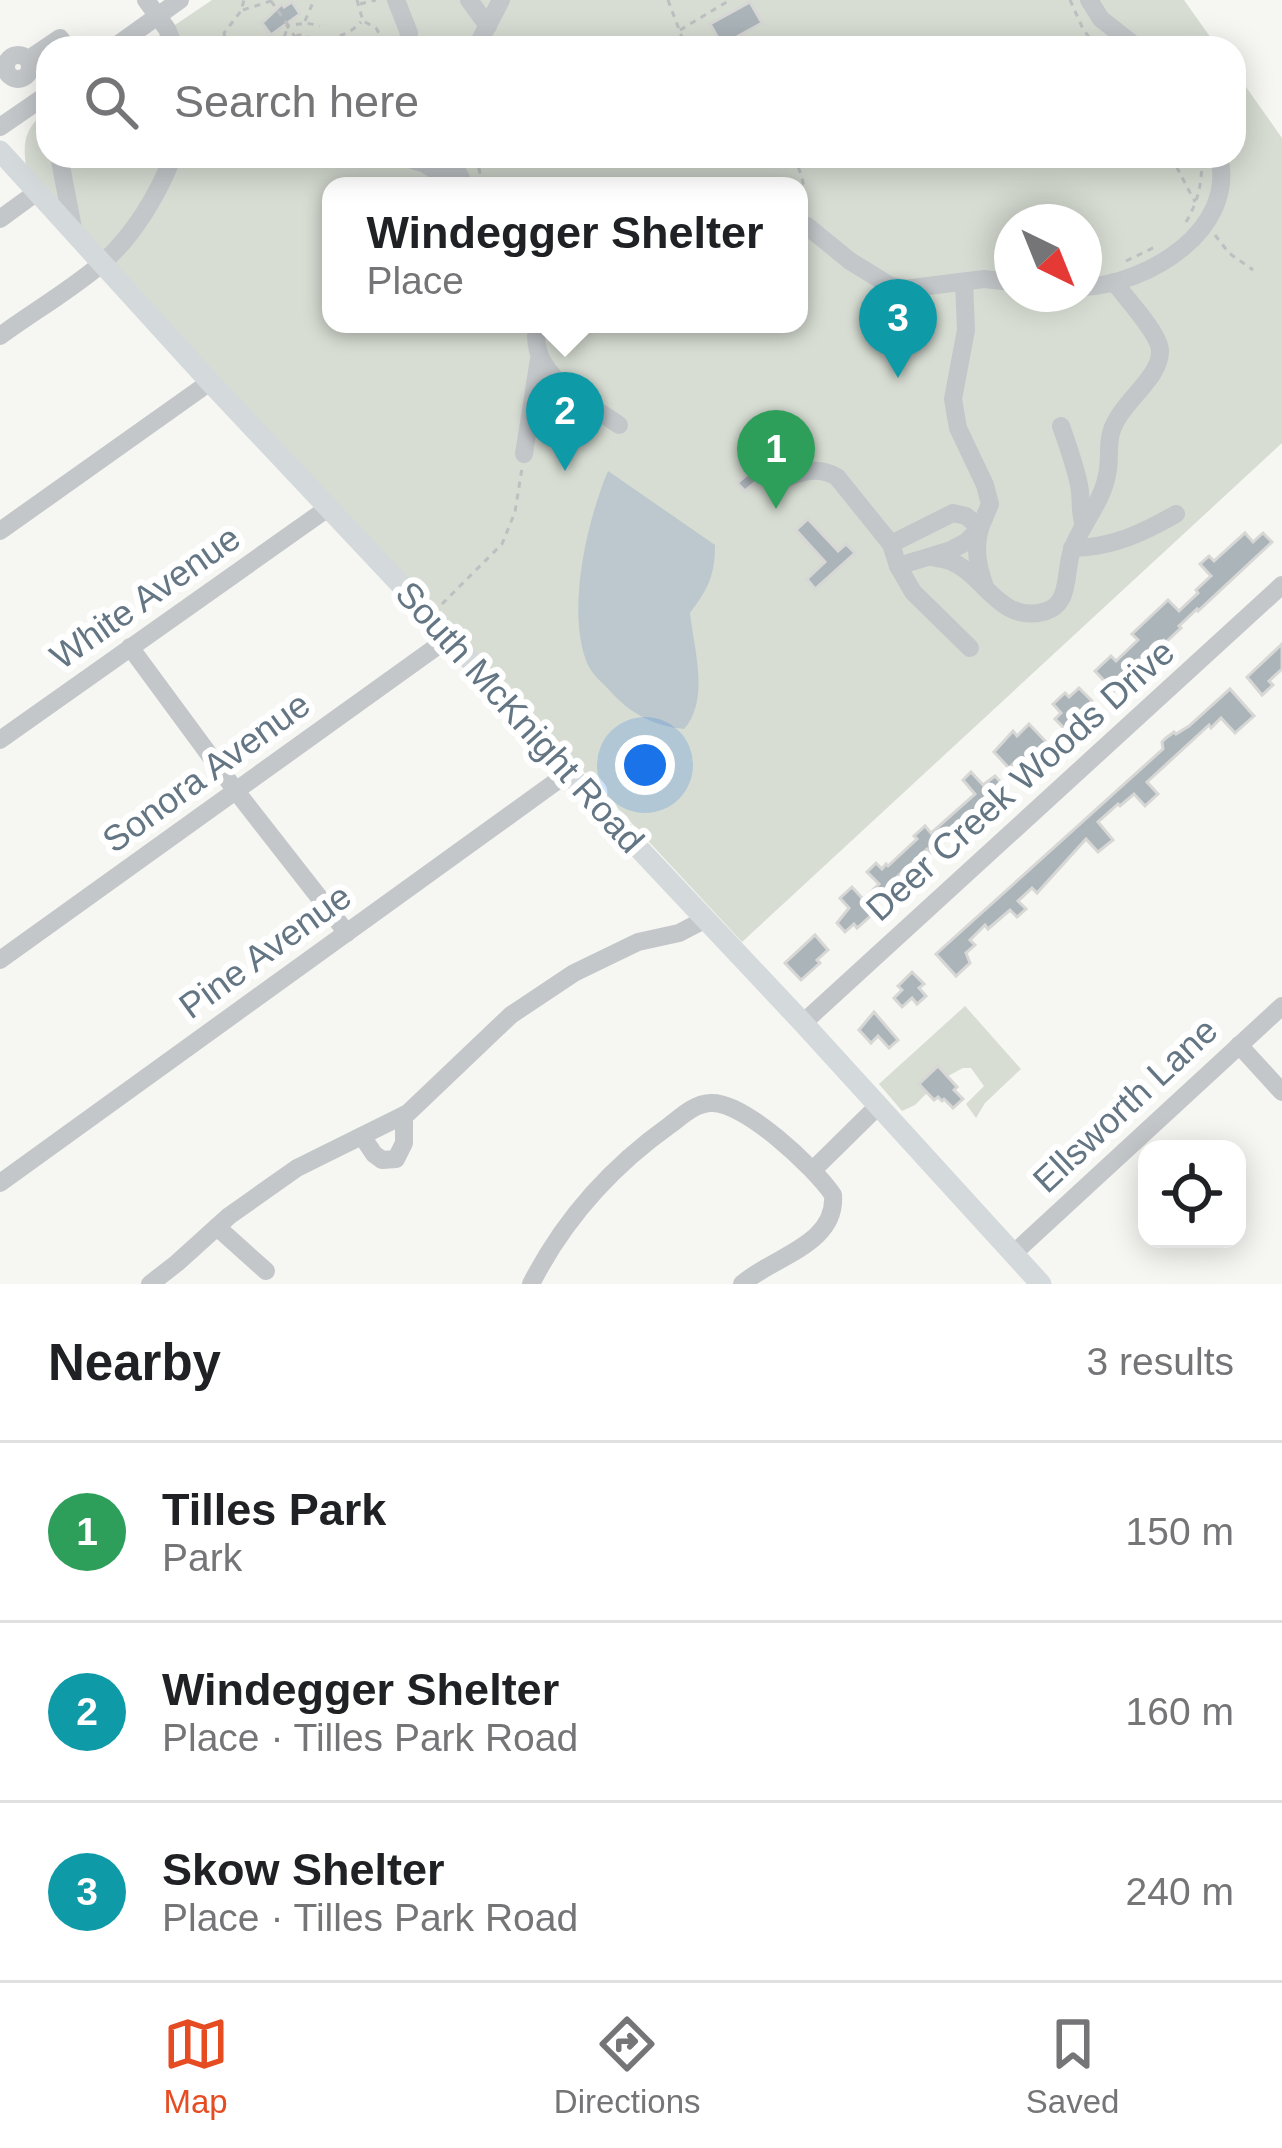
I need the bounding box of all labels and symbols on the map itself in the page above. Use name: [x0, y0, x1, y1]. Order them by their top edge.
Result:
north arrow: [994, 204, 1102, 312]
pin: 3: [859, 279, 937, 378]
pin: 2: [526, 372, 604, 471]
pin: 1: [737, 410, 815, 509]
street label: White Avenue: [43, 517, 247, 677]
street label: South McKnight Road: [388, 573, 652, 861]
street label: Deer Creek Woods Drive: [858, 631, 1182, 929]
street label: Sonora Avenue: [95, 683, 317, 861]
your location: [615, 735, 675, 795]
street label: Pine Avenue: [171, 875, 359, 1027]
street label: Ellsworth Lane: [1025, 1009, 1225, 1201]

